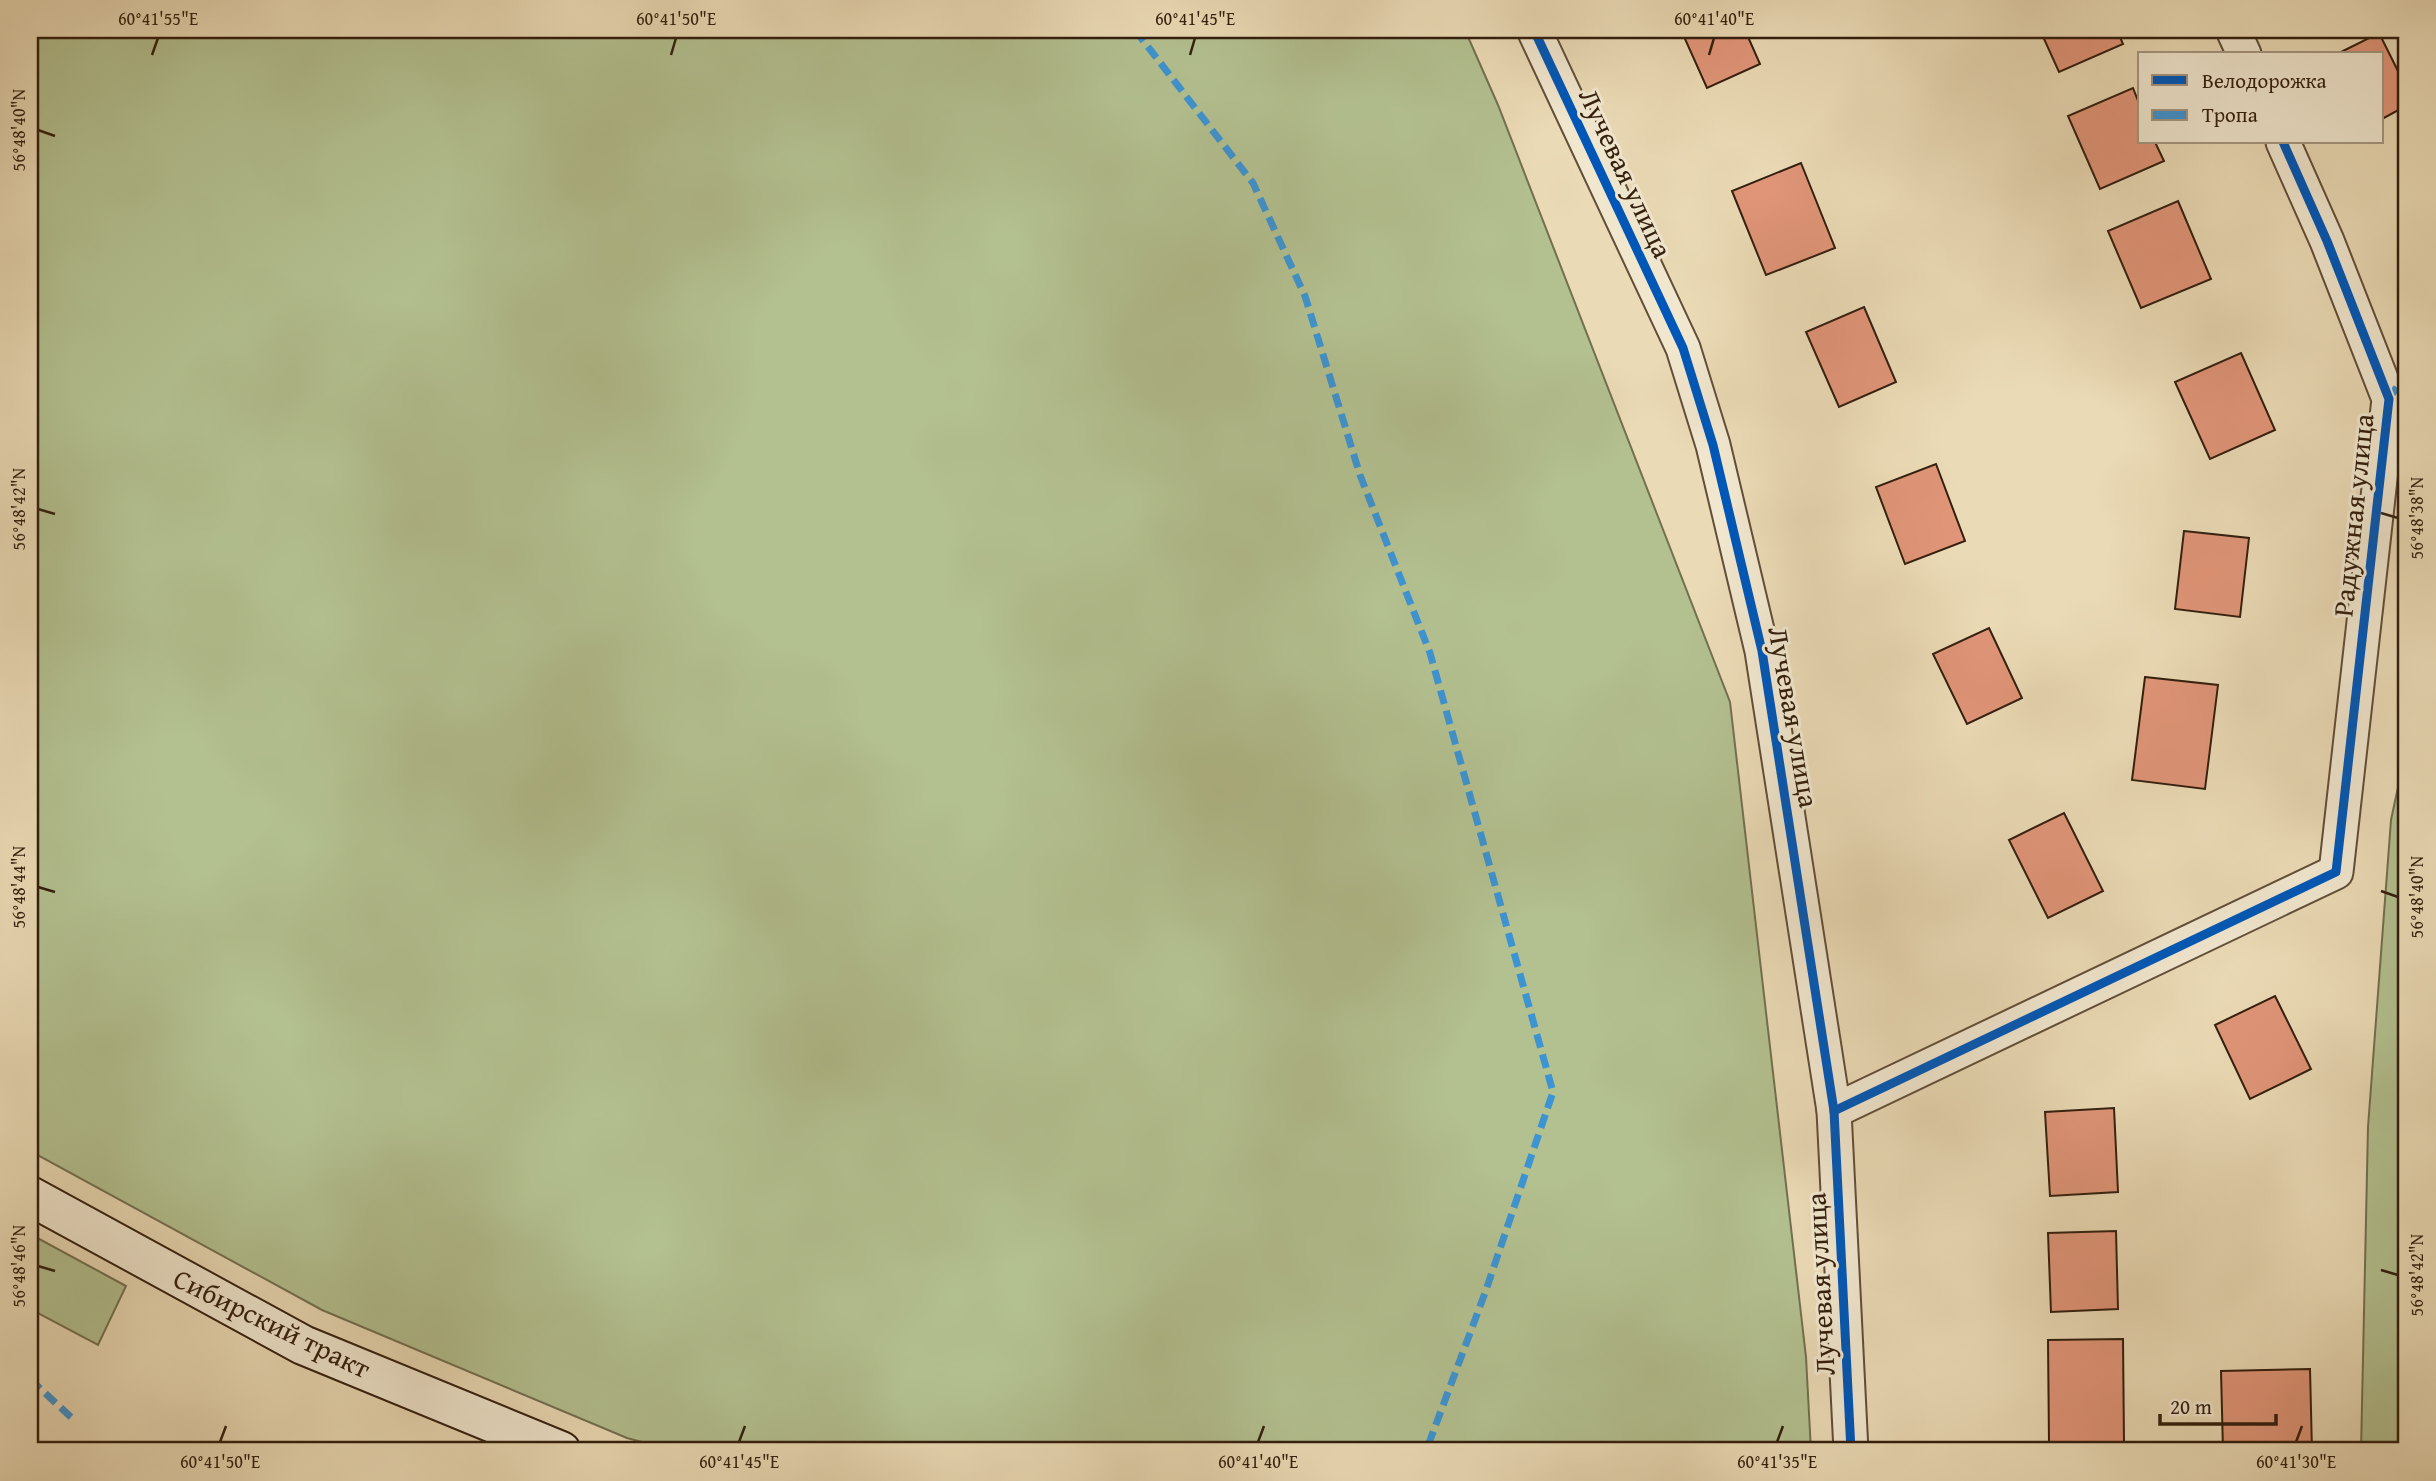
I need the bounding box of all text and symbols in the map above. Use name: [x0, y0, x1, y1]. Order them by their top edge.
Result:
text: 60°41'55"E: [118, 5, 198, 32]
text: 60°41'50"E: [636, 5, 716, 32]
text: 60°41'45"E: [1155, 5, 1235, 32]
text: 60°41'40"E: [1674, 5, 1754, 32]
legend: [2138, 52, 2384, 144]
text: Велодорожка: [2202, 65, 2327, 96]
street label: Лучевая улица: [1569, 81, 1684, 265]
text: 56°48'40"N: [5, 88, 32, 171]
text: Тропа: [2202, 99, 2258, 130]
street label: Радужная улица: [2321, 411, 2384, 618]
text: 56°48'42"N: [5, 467, 32, 550]
text: 56°48'38"N: [2403, 476, 2430, 559]
street label: Лучевая улица: [1758, 623, 1831, 811]
text: 56°48'44"N: [5, 845, 32, 928]
text: 56°48'40"N: [2403, 855, 2430, 938]
street label: Лучевая улица: [1794, 1191, 1845, 1377]
text: 56°48'46"N: [5, 1224, 32, 1307]
text: 56°48'42"N: [2403, 1233, 2430, 1316]
street label: Сибирский тракт: [167, 1257, 378, 1388]
scale bar: [2160, 1383, 2275, 1427]
text: 20 m: [2170, 1391, 2212, 1422]
text: 60°41'50"E: [180, 1448, 260, 1475]
text: 60°41'45"E: [699, 1448, 779, 1475]
text: 60°41'40"E: [1218, 1448, 1298, 1475]
text: 60°41'35"E: [1737, 1448, 1817, 1475]
text: 60°41'30"E: [2256, 1448, 2336, 1475]

